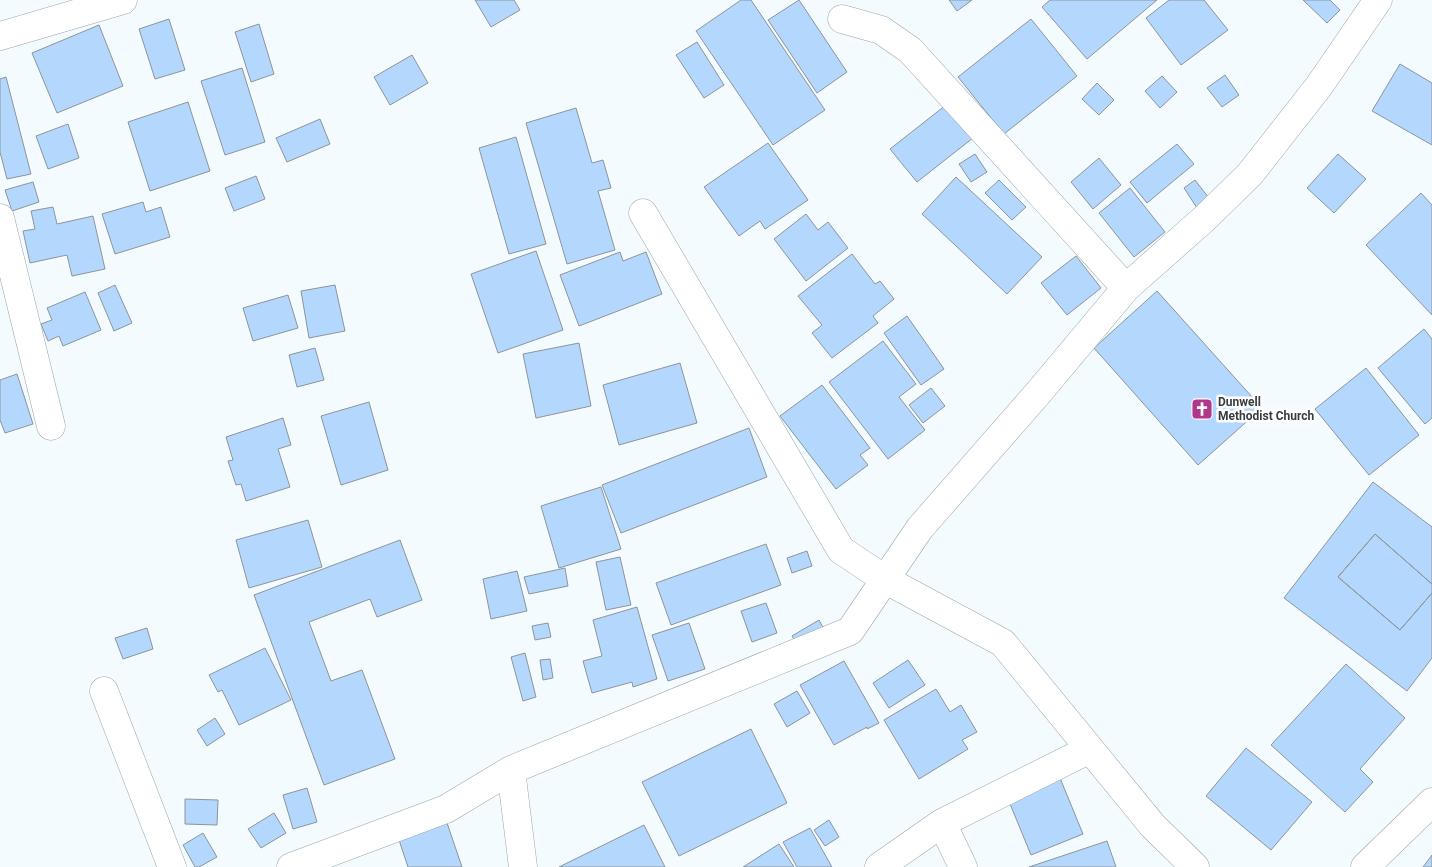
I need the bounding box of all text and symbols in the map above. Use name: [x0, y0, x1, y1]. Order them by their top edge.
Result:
place label: Dunwell Methodist Church: [1218, 395, 1315, 423]
church icon: Dunwell Methodist Church: [1190, 397, 1214, 421]

